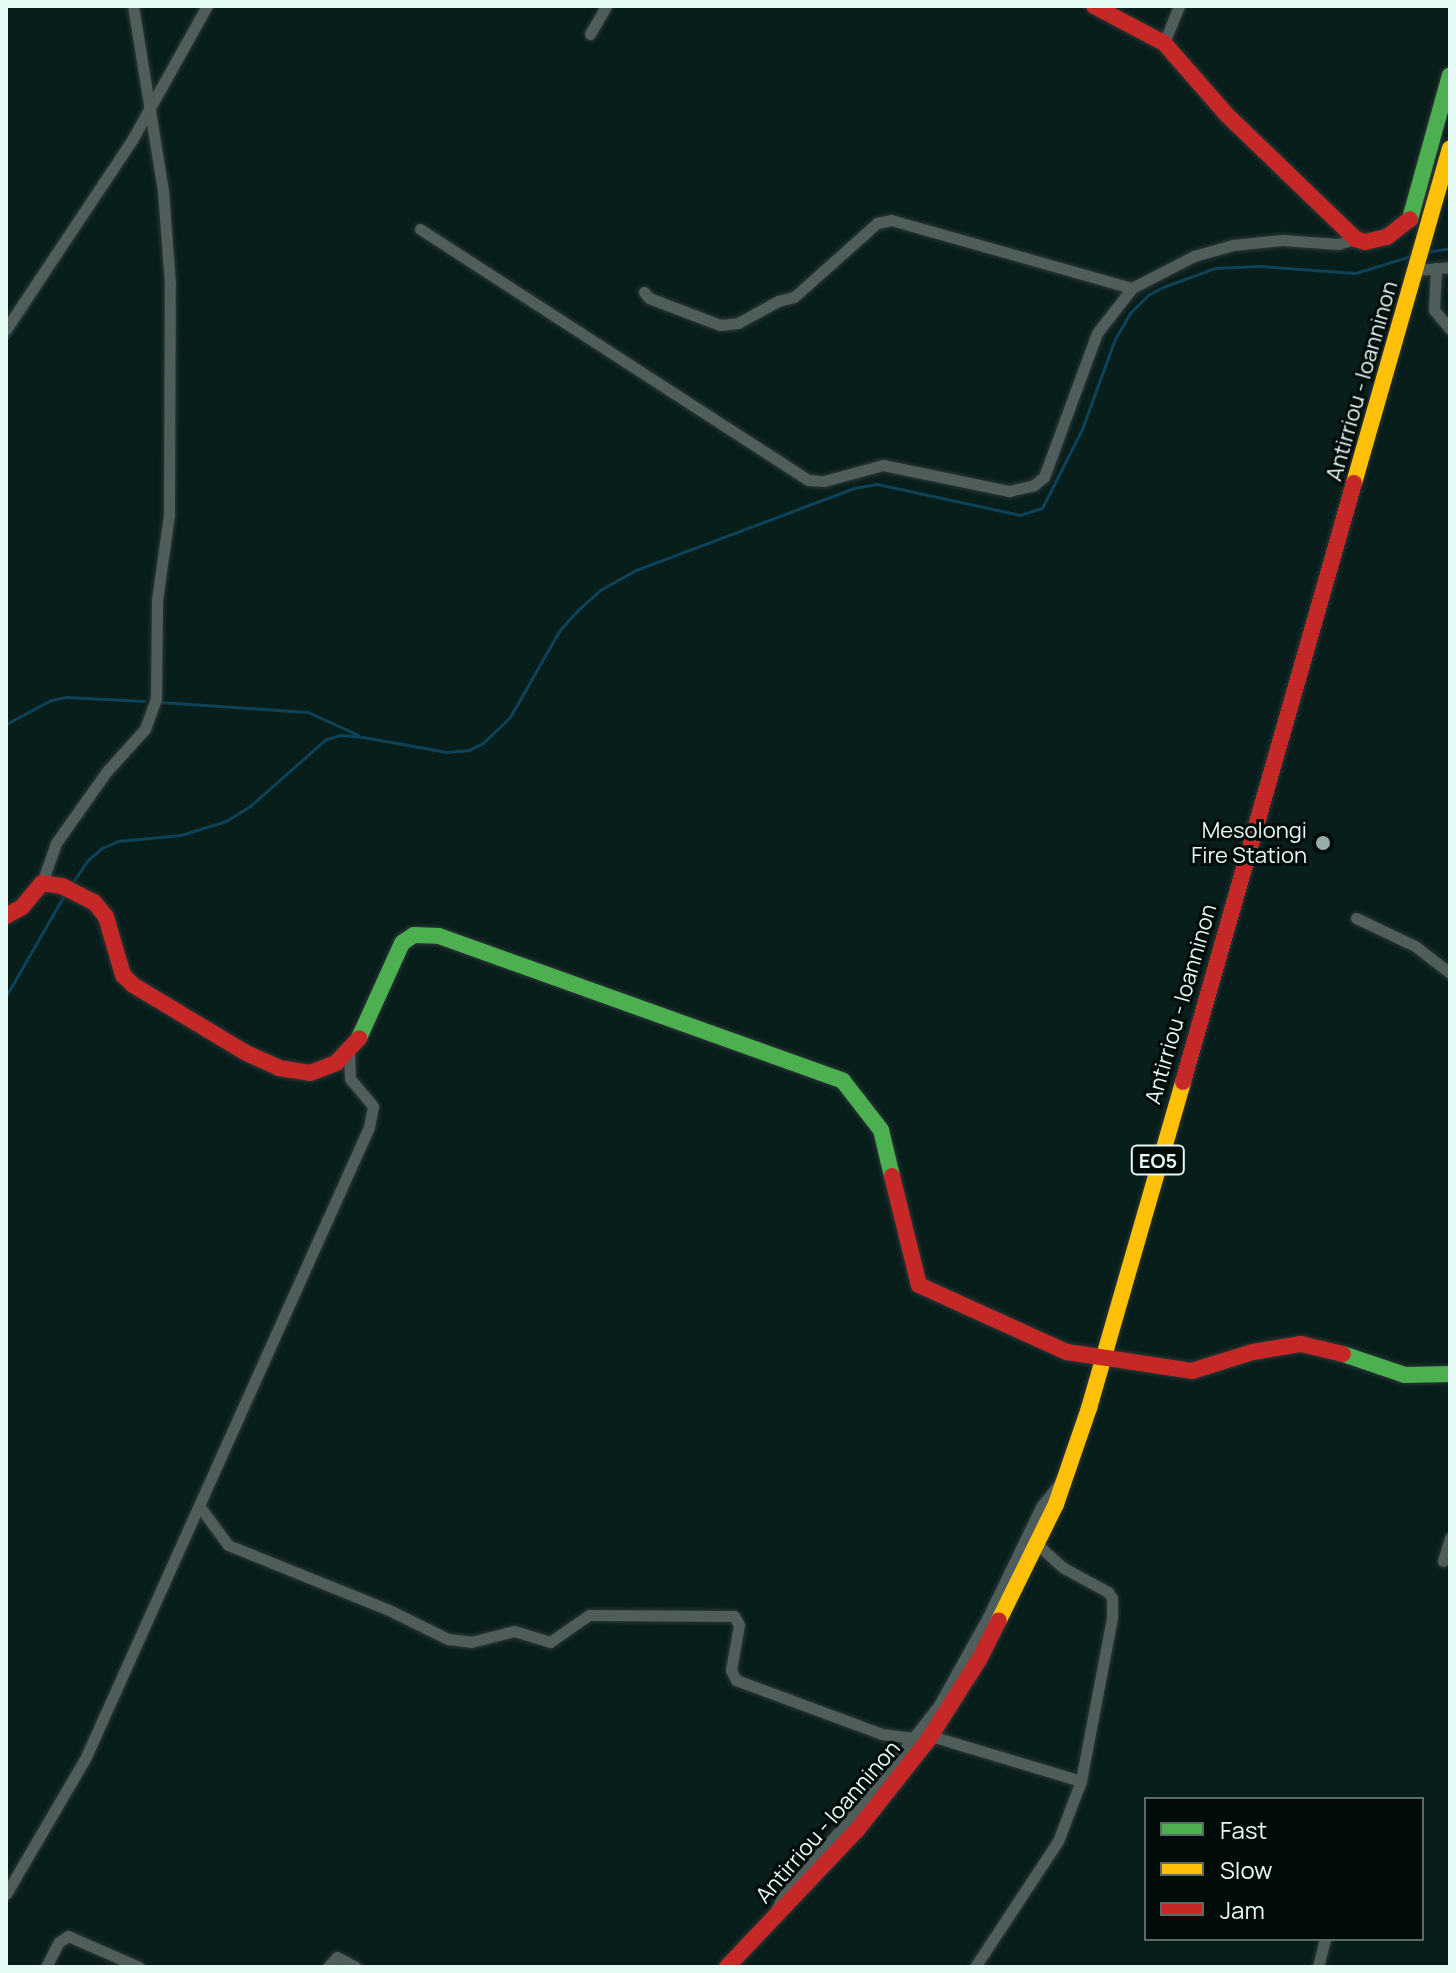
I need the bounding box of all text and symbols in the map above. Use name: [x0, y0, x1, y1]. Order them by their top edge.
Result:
street label: Antirriou - Ioanninon: [1321, 278, 1403, 484]
place label: Mesolongi Fire Station: [1191, 817, 1307, 868]
marker: Mesolongi Fire Station: [1314, 834, 1332, 852]
street label: Antirriou - Ioanninon: [1140, 901, 1222, 1107]
road number: ΕΟ5: [1130, 1144, 1186, 1176]
street label: Antirriou - Ioanninon: [750, 1735, 906, 1909]
legend: [1144, 1797, 1424, 1941]
text: Fast: [1220, 1813, 1267, 1846]
text: Slow: [1220, 1853, 1273, 1886]
text: Jam: [1220, 1893, 1265, 1926]

